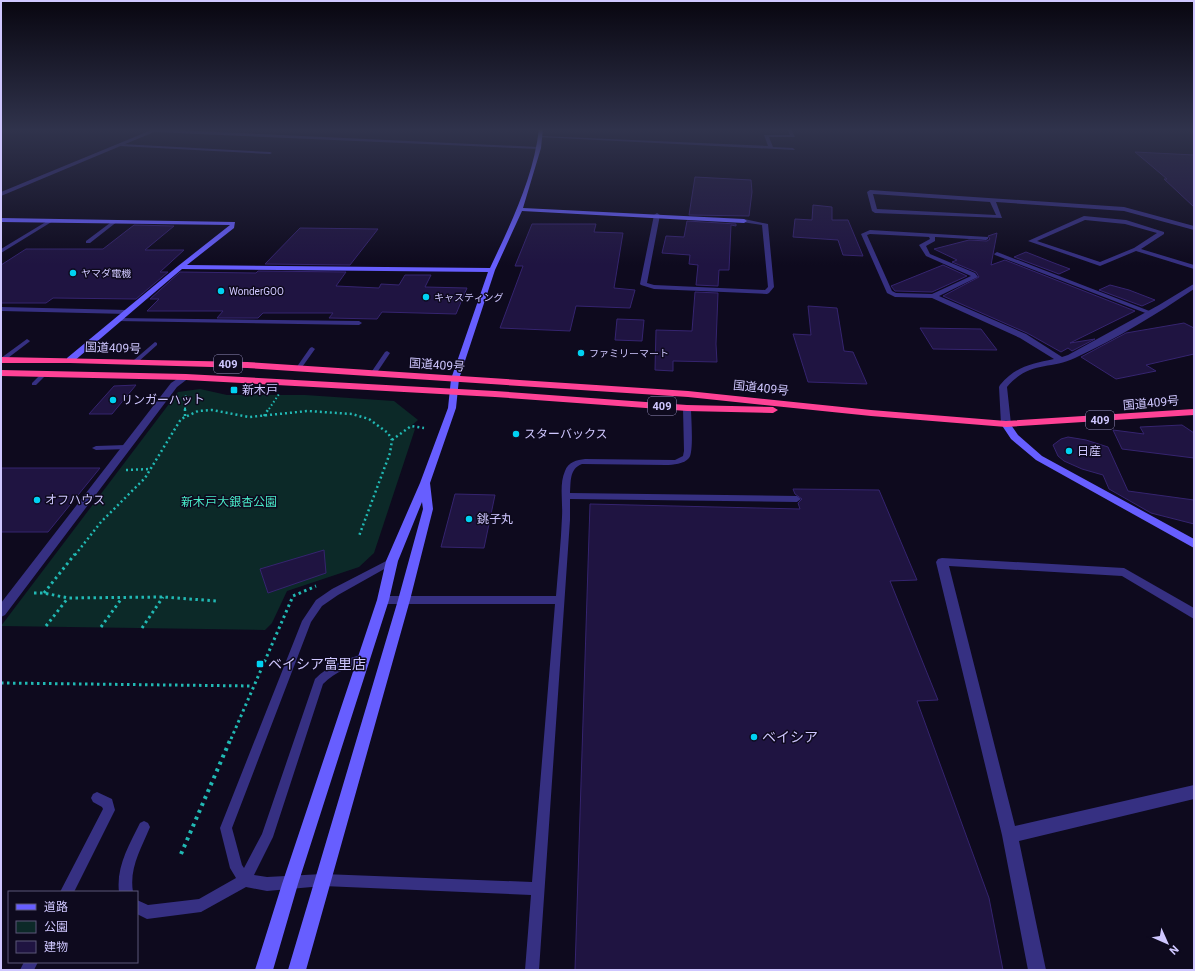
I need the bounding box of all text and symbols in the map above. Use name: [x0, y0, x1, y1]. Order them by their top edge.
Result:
marker: ヤマダ電機: [68, 268, 78, 278]
place label: ヤマダ電機: [81, 268, 131, 279]
marker: WonderGOO: [216, 286, 226, 296]
place label: WonderGOO: [229, 286, 284, 297]
marker: キャスティング: [421, 292, 431, 302]
place label: キャスティング: [434, 292, 503, 303]
street label: 国道409号: [85, 340, 141, 356]
marker: ファミリーマート: [576, 348, 586, 358]
place label: ファミリーマート: [589, 348, 669, 359]
road number: 409: [214, 355, 242, 373]
street label: 国道409号: [408, 356, 466, 374]
street label: 国道409号: [732, 378, 790, 398]
place label: 新木戸: [242, 383, 278, 397]
marker: 新木戸: [229, 385, 239, 395]
place label: リンガーハット: [121, 393, 205, 407]
street label: 国道409号: [1122, 394, 1180, 412]
marker: リンガーハット: [108, 395, 118, 405]
road number: 409: [648, 397, 676, 415]
road number: 409: [1086, 411, 1114, 429]
place label: スターバックス: [524, 427, 608, 441]
marker: スターバックス: [511, 429, 521, 439]
place label: 日産: [1077, 444, 1101, 458]
marker: 日産: [1064, 446, 1074, 456]
place label: オフハウス: [45, 493, 105, 507]
marker: オフハウス: [32, 495, 42, 505]
park label: 新木戸大銀杏公園: [181, 495, 277, 509]
place label: 銚子丸: [477, 512, 513, 526]
marker: 銚子丸: [464, 514, 474, 524]
place label: ベイシア富里店: [268, 656, 366, 672]
marker: ベイシア富里店: [255, 659, 265, 669]
place label: ベイシア: [762, 729, 818, 745]
marker: ベイシア: [749, 732, 759, 742]
legend: [8, 891, 138, 963]
text: 道路: [44, 900, 68, 914]
text: 公園: [44, 920, 68, 934]
north arrow: [1147, 923, 1187, 963]
text: 建物: [44, 940, 68, 954]
text: N: [1166, 942, 1181, 957]

